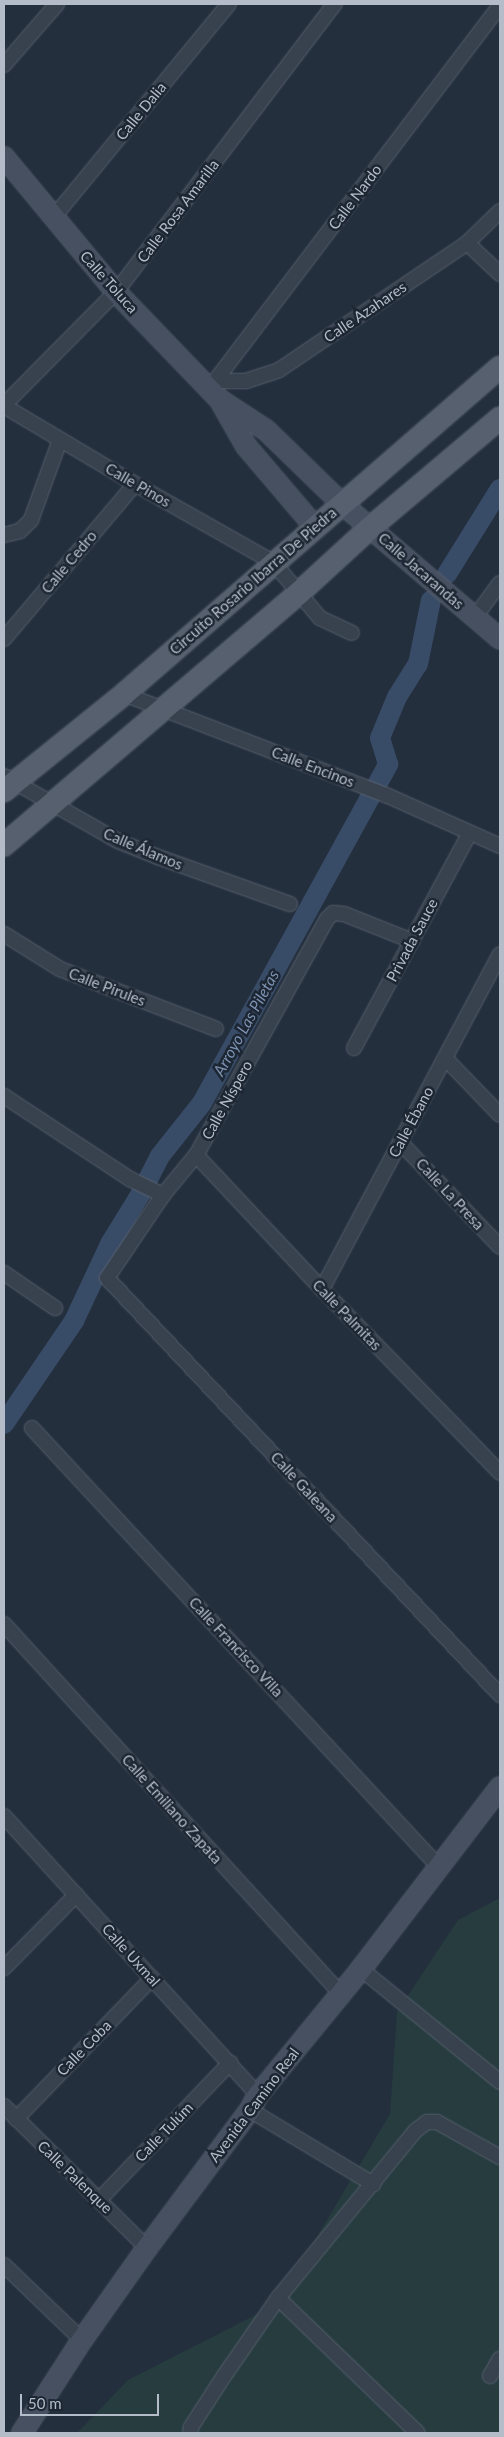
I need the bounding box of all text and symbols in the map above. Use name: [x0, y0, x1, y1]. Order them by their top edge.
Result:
street label: Calle Dalia: [112, 78, 170, 144]
street label: Calle Rosa Amarilla: [133, 156, 223, 266]
street label: Calle Nardo: [325, 161, 385, 233]
street label: Calle Toluca: [76, 247, 142, 317]
street label: Calle Azahares: [320, 278, 410, 346]
street label: Calle Pinos: [102, 459, 174, 511]
street label: Circuito Rosario Ibarra De Piedra: [166, 504, 340, 658]
street label: Calle Cedro: [38, 527, 100, 597]
street label: Calle Jacarandas: [374, 529, 468, 613]
street label: Calle Encinos: [269, 743, 357, 791]
street label: Calle Álamos: [100, 824, 186, 874]
street label: Privada Sauce: [383, 895, 441, 985]
street label: Calle Pirules: [66, 964, 148, 1010]
water label: Arroyo Las Piletas: [209, 967, 283, 1079]
street label: Calle Níspero: [198, 1057, 256, 1143]
street label: Calle Ébano: [385, 1083, 437, 1161]
street label: Calle La Presa: [412, 1155, 488, 1233]
street label: Calle Palmitas: [309, 1276, 385, 1354]
street label: Calle Galeana: [267, 1448, 341, 1526]
street label: Calle Francisco Villa: [185, 1593, 287, 1701]
street label: Calle Emiliano Zapata: [118, 1751, 226, 1867]
street label: Calle Uxmal: [98, 1920, 164, 1990]
street label: Calle Coba: [53, 2016, 115, 2080]
street label: Avenida Camino Real: [205, 2044, 303, 2166]
street label: Calle Tulúm: [131, 2098, 197, 2166]
street label: Calle Palenque: [34, 2137, 116, 2217]
scale bar: [22, 2384, 161, 2416]
text: 50 m: [28, 2394, 62, 2412]

